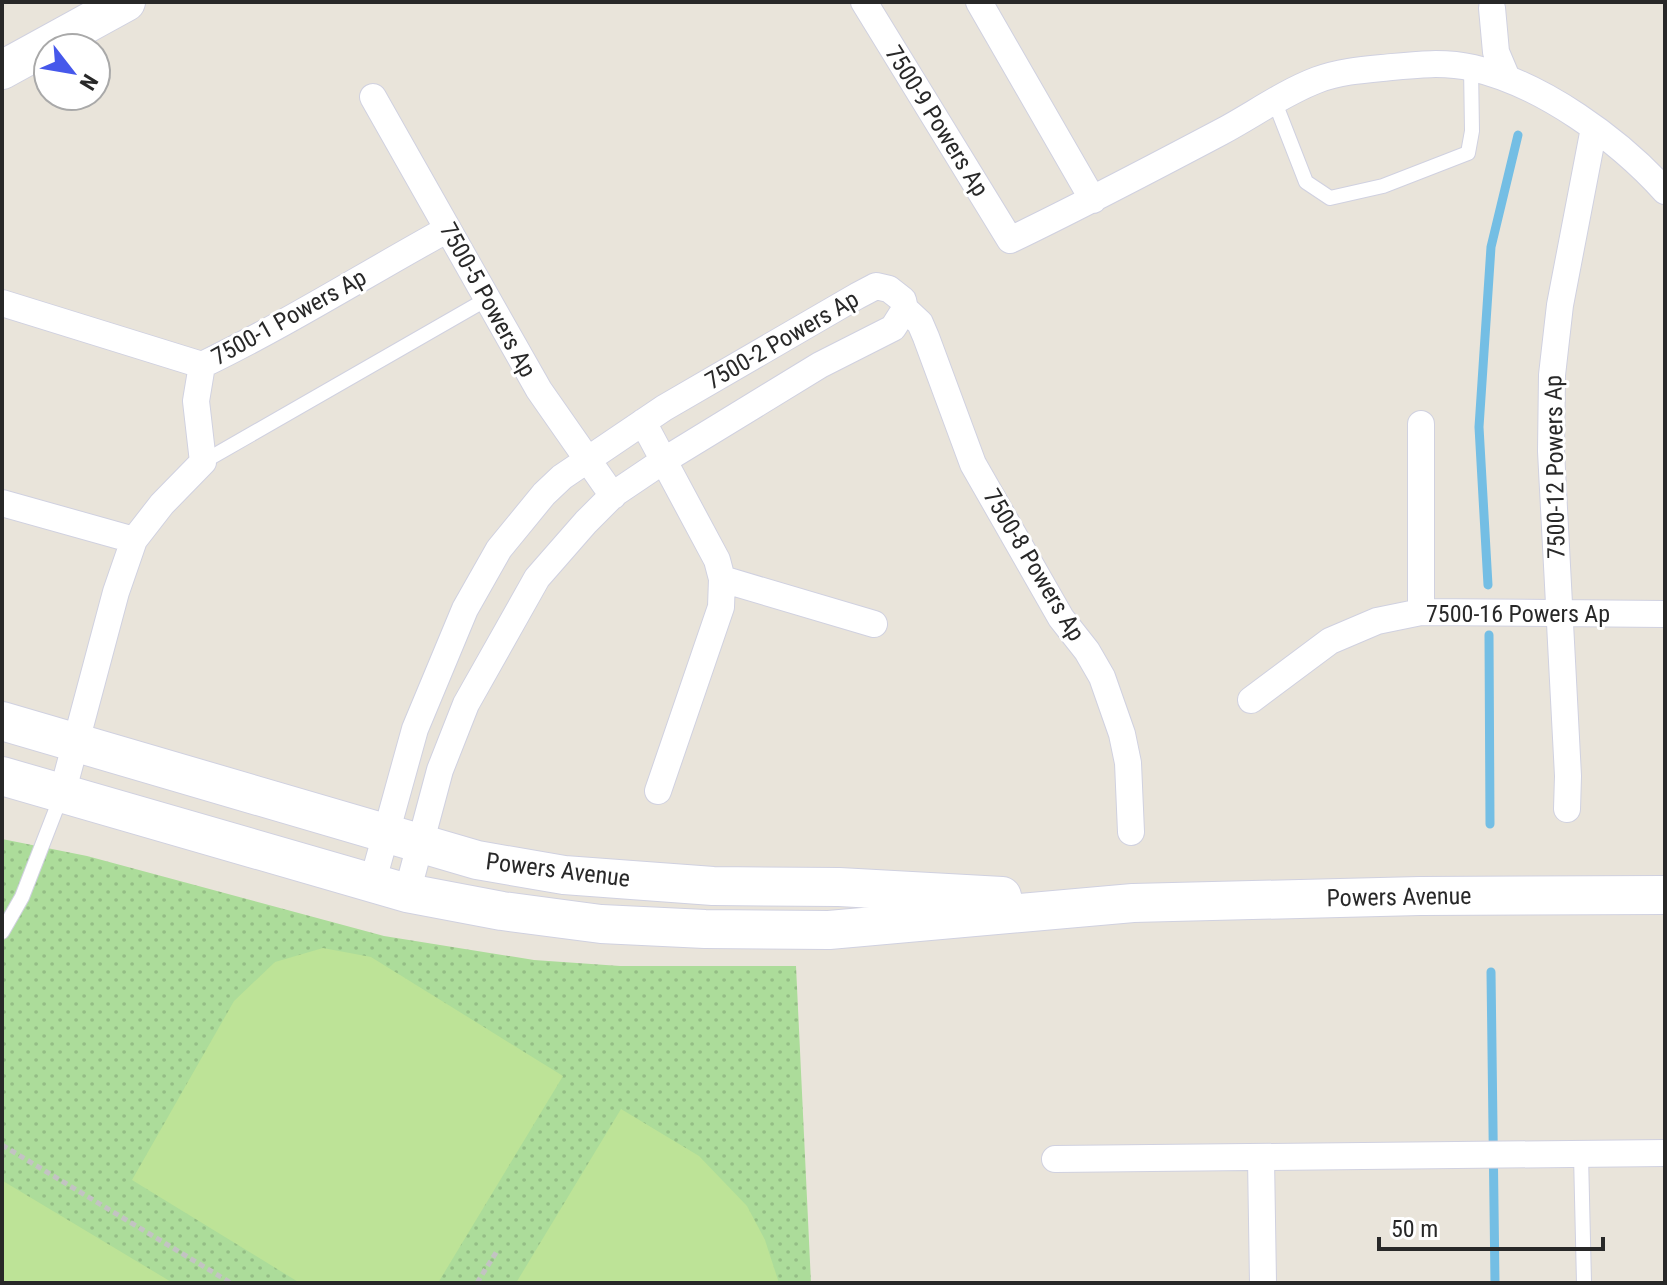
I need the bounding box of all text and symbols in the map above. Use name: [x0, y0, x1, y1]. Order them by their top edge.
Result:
north arrow: [32, 32, 112, 112]
street label: 7500-9 Powers Ap: [880, 41, 994, 201]
text: N: [75, 70, 103, 94]
street label: 7500-5 Powers Ap: [434, 218, 542, 382]
street label: 7500-1 Powers Ap: [207, 263, 371, 371]
street label: 7500-2 Powers Ap: [700, 285, 864, 395]
street label: 7500-12 Powers Ap: [1539, 375, 1571, 559]
street label: 7500-8 Powers Ap: [978, 484, 1090, 646]
street label: 7500-16 Powers Ap: [1426, 600, 1610, 628]
street label: Powers Avenue: [484, 847, 632, 893]
street label: Powers Avenue: [1326, 882, 1472, 912]
scale bar: [1379, 1201, 1603, 1251]
text: 50 m: [1391, 1215, 1438, 1243]

